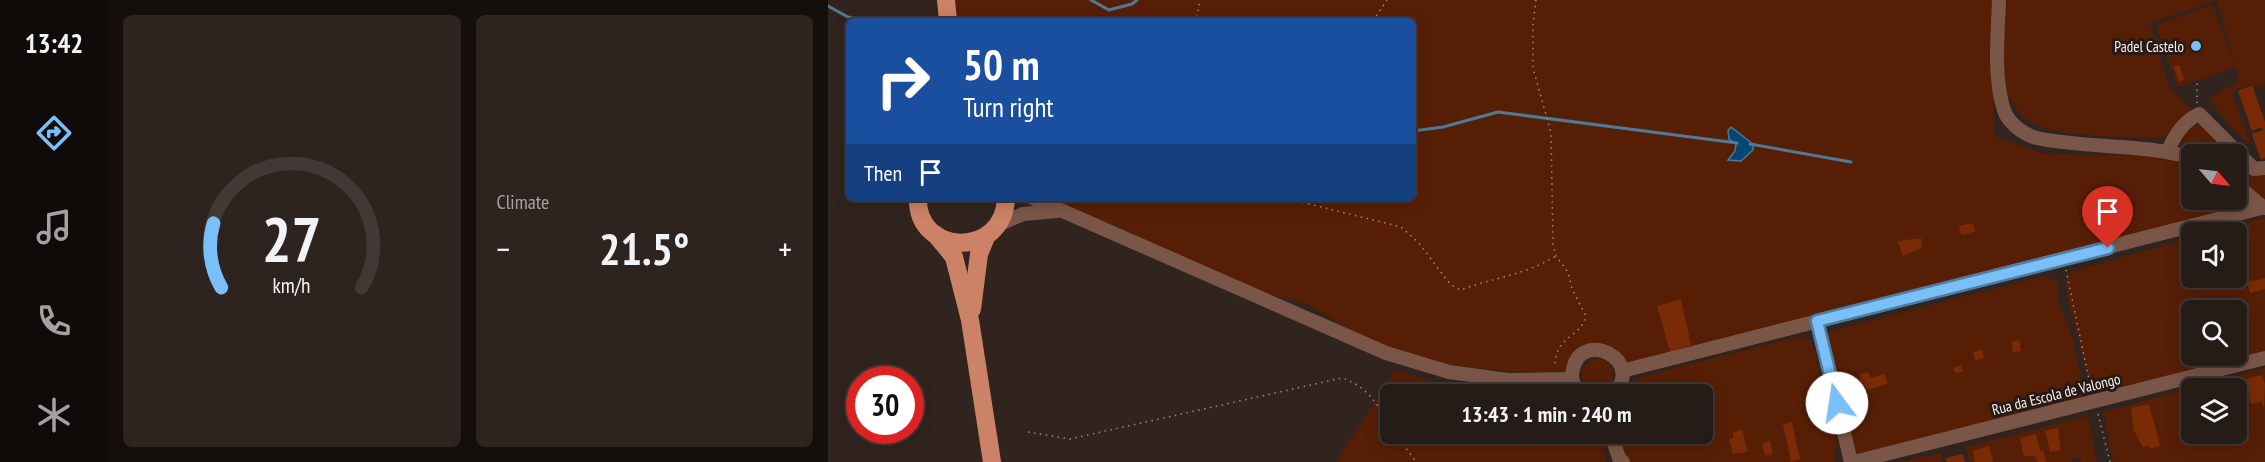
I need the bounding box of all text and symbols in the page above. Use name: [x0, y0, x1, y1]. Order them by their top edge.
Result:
text: 13:42: [25, 26, 83, 60]
text: 50 m: [963, 37, 1040, 92]
place label: Padel Castelo: [2114, 37, 2184, 56]
marker: Padel Castelo: [2189, 39, 2203, 53]
icon: right: [864, 42, 942, 120]
text: Turn right: [963, 90, 1054, 124]
icon: directions: [33, 112, 75, 154]
north arrow: [2181, 144, 2247, 210]
map controls: [2181, 144, 2247, 444]
icon: arrive: [914, 156, 947, 189]
text: Then: [864, 159, 902, 187]
pin: [2082, 186, 2133, 248]
text: Climate: [497, 189, 549, 215]
icon: arrive: [2091, 195, 2124, 228]
text: 27: [262, 198, 322, 279]
icon: music: [33, 206, 75, 248]
text: 21.5°: [599, 219, 689, 277]
button: sound: [2181, 222, 2247, 288]
text: −: [497, 227, 510, 270]
text: +: [778, 227, 792, 270]
text: km/h: [273, 271, 311, 299]
icon: phone: [33, 300, 75, 342]
button: search: [2181, 300, 2247, 366]
speed limit sign: 30: [846, 366, 924, 444]
street label: Rua da Escola de Valongo: [1990, 369, 2122, 419]
position arrow: [1805, 371, 1869, 435]
button: layers: [2181, 378, 2247, 444]
icon: climate: [33, 394, 75, 436]
text: 13:43 · 1 min · 240 m: [1461, 400, 1632, 428]

